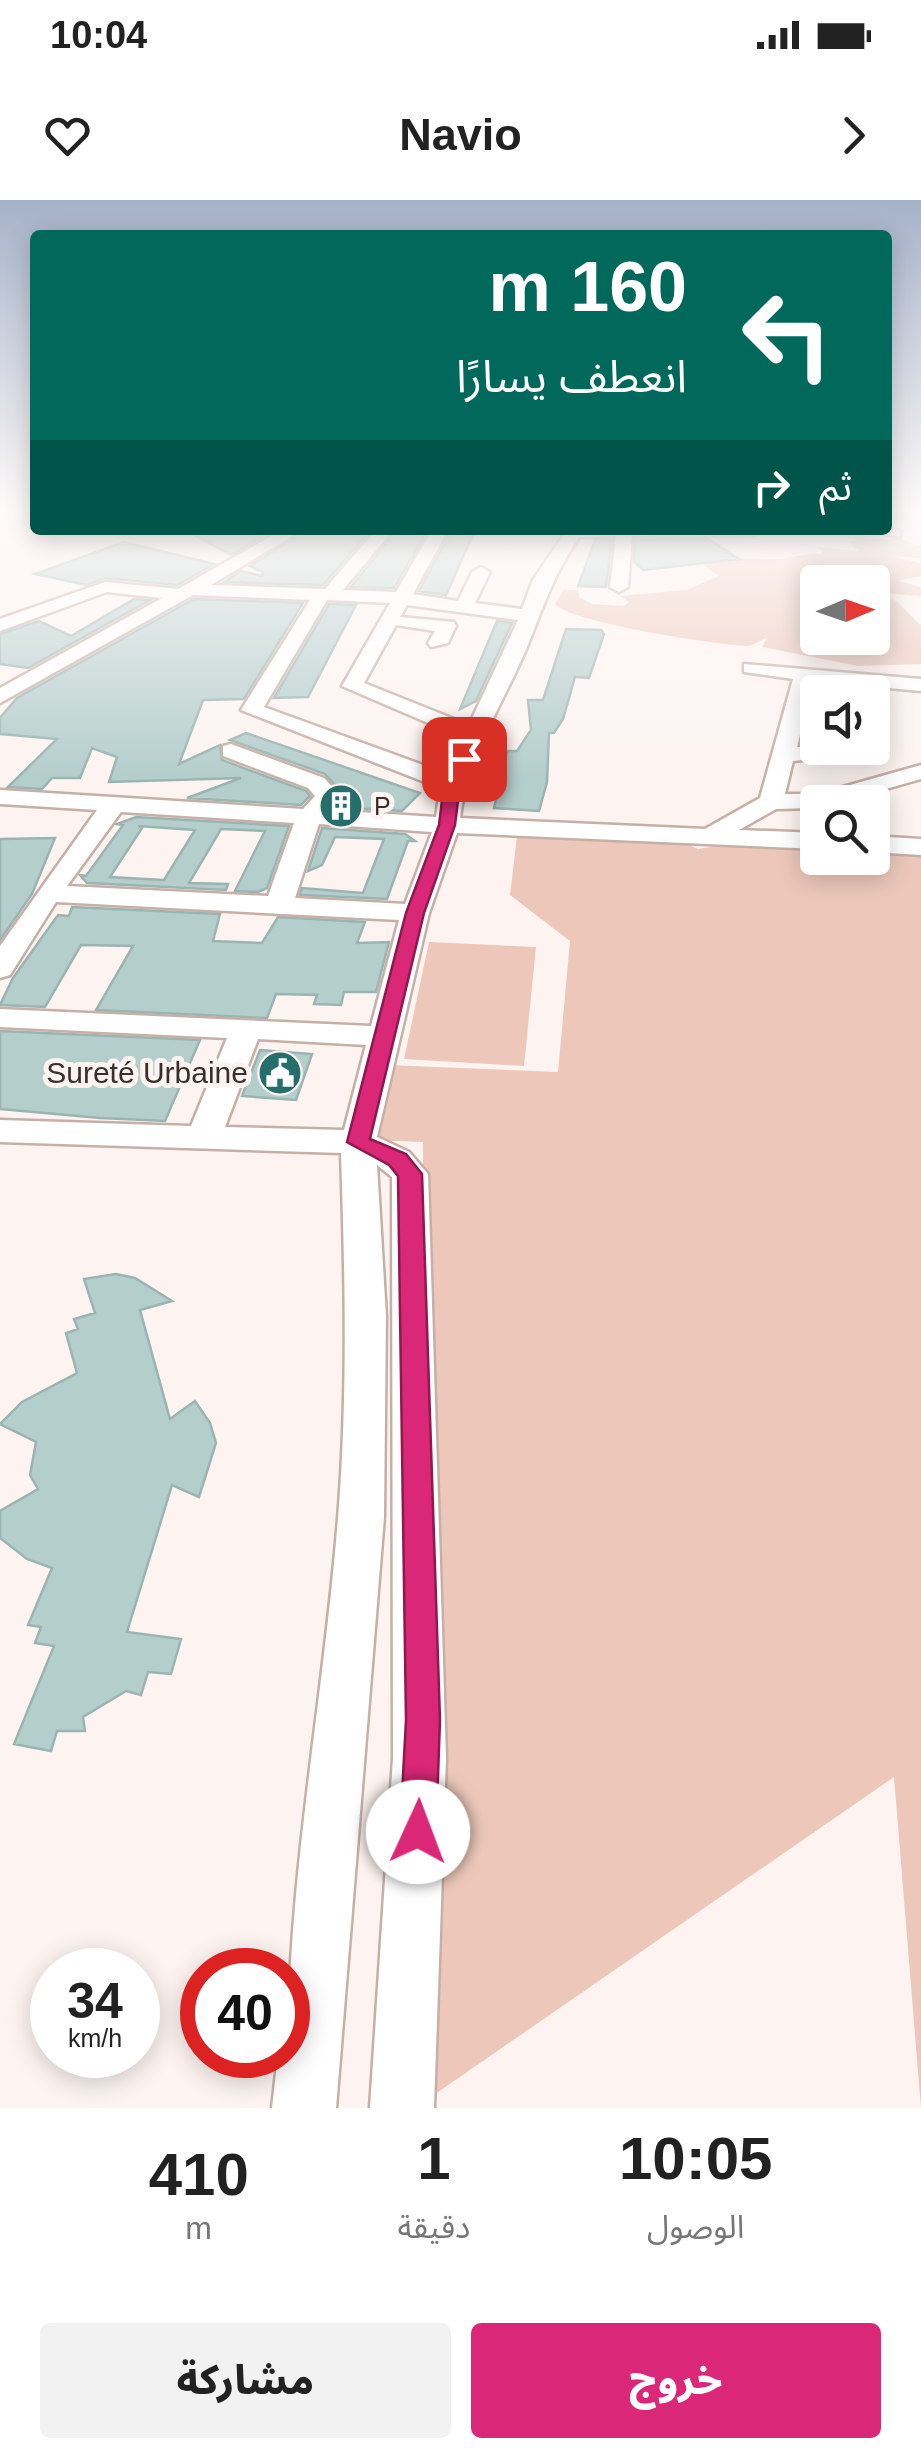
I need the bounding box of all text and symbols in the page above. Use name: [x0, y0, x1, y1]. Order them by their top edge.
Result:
text: 10:04: [50, 14, 147, 56]
icon: heart: [40, 108, 95, 163]
icon: forward: [826, 108, 881, 163]
text: Navio: [399, 109, 522, 160]
text: 160 m: [489, 248, 687, 326]
icon: left: [722, 270, 852, 400]
text: انعطف يسارًا: [456, 351, 687, 402]
icon: right: [744, 460, 799, 515]
text: ثم: [819, 466, 852, 508]
north arrow: [800, 565, 890, 655]
map controls: [800, 565, 890, 875]
button: sound: [800, 675, 890, 765]
pin: [422, 717, 507, 802]
icon: arrive: [437, 732, 492, 787]
building icon: P: [318, 783, 364, 829]
button: search: [800, 785, 890, 875]
place label: P: [374, 792, 391, 820]
public building icon: Sureté Urbaine: [257, 1050, 303, 1096]
place label: Sureté Urbaine: [46, 1056, 248, 1089]
position arrow: [366, 1780, 470, 1884]
speed limit sign: 40: [180, 1948, 310, 2078]
text: 34: [67, 1973, 123, 2029]
text: km/h: [68, 2024, 122, 2052]
text: 1: [417, 2125, 451, 2192]
text: 10:05: [619, 2125, 772, 2192]
text: 410: [149, 2141, 249, 2208]
text: دقيقة: [397, 2209, 470, 2245]
text: الوصول: [647, 2209, 744, 2245]
text: m: [185, 2210, 212, 2246]
button: مشاركة: [40, 2323, 451, 2438]
button: خروج: [471, 2323, 881, 2438]

